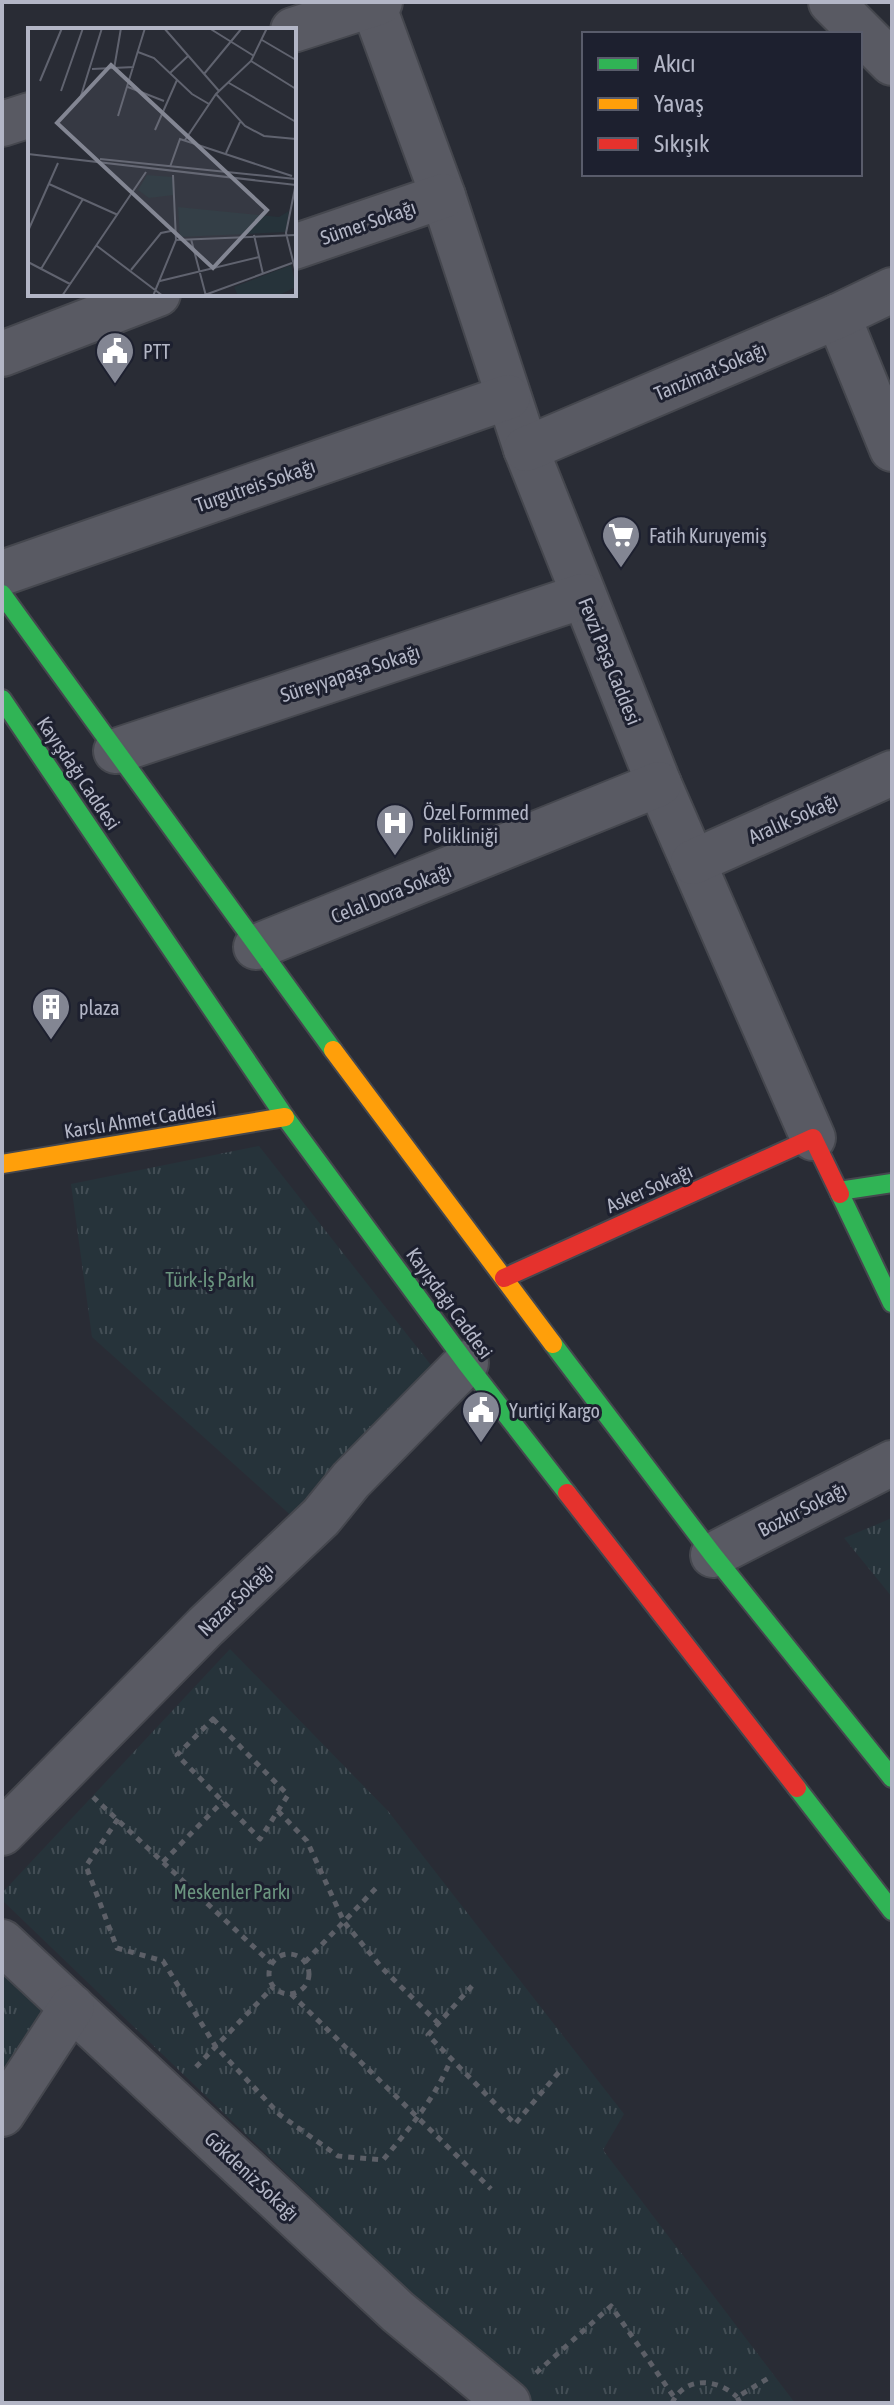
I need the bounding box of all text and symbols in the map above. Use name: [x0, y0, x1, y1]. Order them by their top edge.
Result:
inset map: [28, 28, 296, 296]
legend: [582, 32, 862, 176]
text: Akıcı: [654, 50, 696, 77]
text: Yavaş: [654, 90, 704, 117]
text: Sıkışık: [654, 130, 710, 157]
street label: Sümer Sokağı: [317, 195, 419, 249]
public building icon: PTT: [94, 330, 136, 385]
street label: Tanzimat Sokağı: [651, 337, 769, 405]
place label: PTT: [143, 340, 171, 363]
street label: Turgutreis Sokağı: [192, 454, 318, 516]
supermarket icon: Fatih Kuruyemiş: [600, 514, 642, 569]
place label: Fatih Kuruyemiş: [649, 524, 767, 547]
street label: Fevzi Paşa Caddesi: [574, 594, 646, 728]
street label: Süreyyapaşa Sokağı: [277, 640, 423, 706]
street label: Kayışdağı Caddesi: [33, 712, 125, 834]
street label: Aralık Sokağı: [745, 788, 841, 848]
place label: Özel Formmed Polikliniği: [423, 801, 529, 847]
hospital icon: Özel Formmed Polikliniği: [374, 802, 416, 857]
street label: Celal Dora Sokağı: [327, 858, 455, 928]
building icon: plaza: [30, 986, 72, 1041]
place label: plaza: [79, 996, 120, 1019]
street label: Karslı Ahmet Caddesi: [62, 1096, 218, 1142]
street label: Asker Sokağı: [602, 1159, 696, 1217]
street label: Kayışdağı Caddesi: [402, 1243, 498, 1363]
park label: Türk-İş Parkı: [165, 1268, 255, 1291]
public building icon: Yurtiçi Kargo: [460, 1389, 502, 1444]
place label: Yurtiçi Kargo: [509, 1399, 600, 1422]
street label: Bozkır Sokağı: [754, 1477, 850, 1541]
street label: Nazar Sokağı: [193, 1558, 277, 1640]
park label: Meskenler Parkı: [174, 1880, 290, 1903]
street label: Gökdeniz Sokağı: [200, 2127, 304, 2225]

